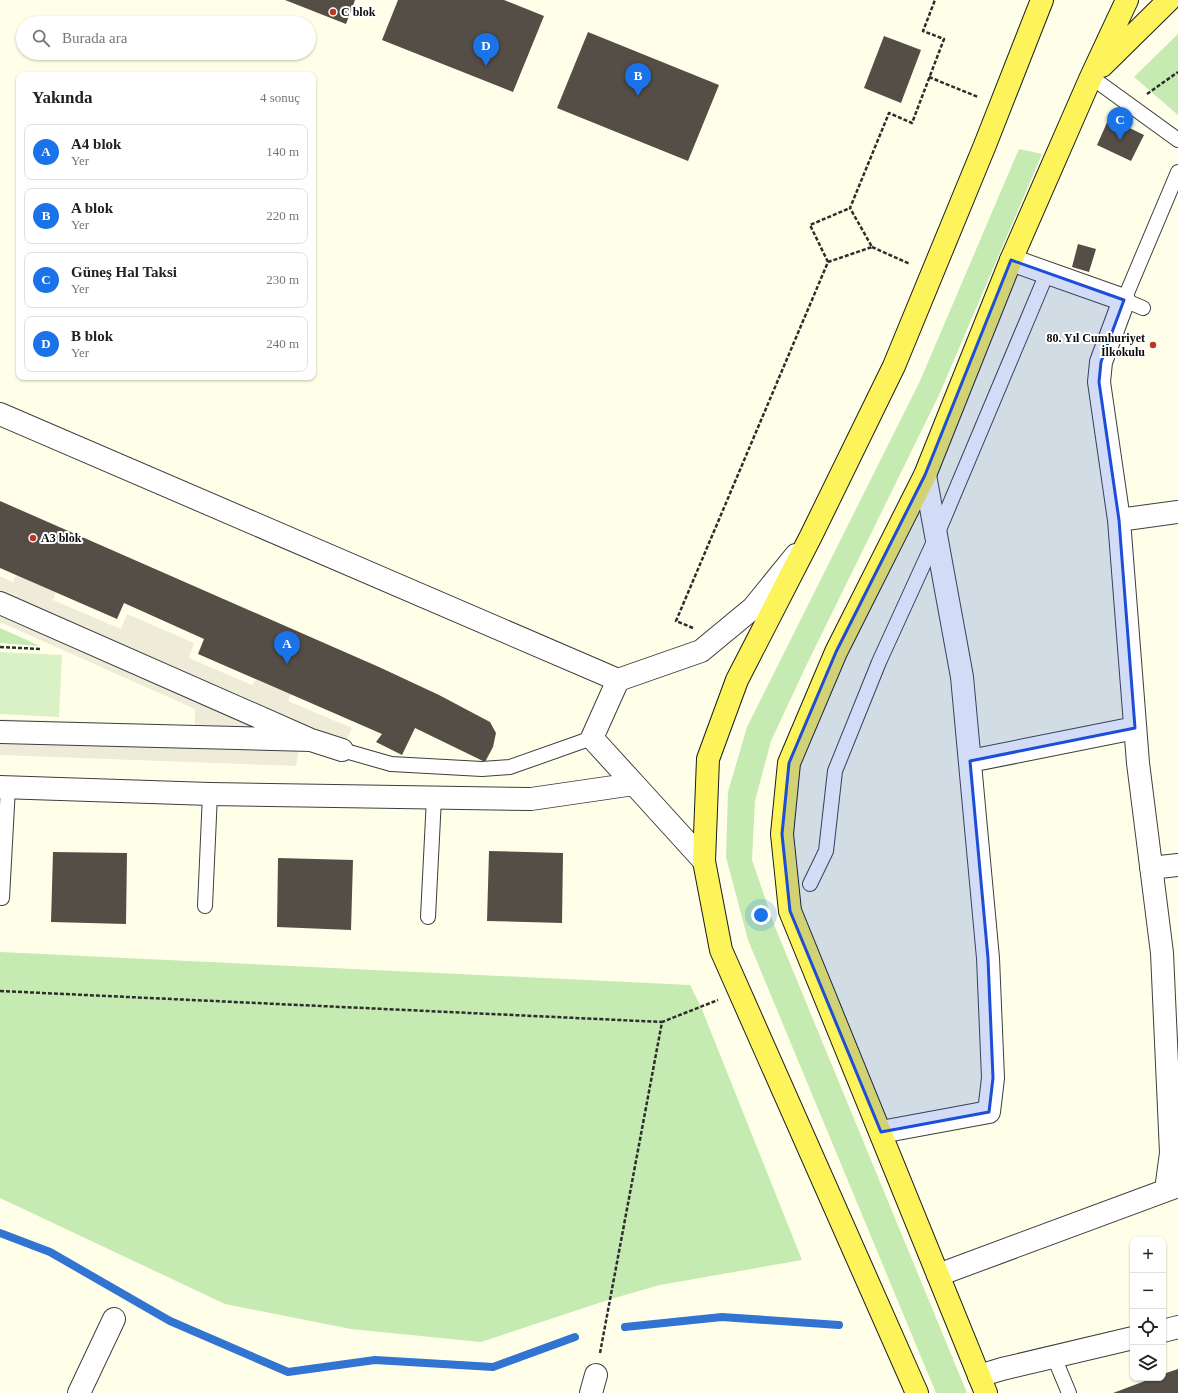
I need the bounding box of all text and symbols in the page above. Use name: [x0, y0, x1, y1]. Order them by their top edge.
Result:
place label: C blok: [341, 5, 376, 19]
marker: C blok: [328, 7, 338, 17]
search box: [16, 16, 316, 60]
icon: search: [30, 27, 52, 49]
text: Burada ara: [62, 30, 127, 46]
pin: D: [473, 33, 499, 66]
pin: B: [625, 63, 651, 96]
text: Yakında: [32, 88, 92, 107]
text: 4 sonuç: [260, 90, 300, 105]
pin: C: [1107, 107, 1133, 140]
text: A4 blok: [71, 136, 121, 152]
text: A: [41, 144, 51, 159]
text: 140 m: [266, 144, 299, 159]
text: Yer: [71, 153, 89, 168]
text: A blok: [71, 200, 113, 216]
text: B: [42, 208, 50, 223]
text: 220 m: [266, 208, 299, 223]
text: Yer: [71, 217, 89, 232]
text: Güneş Hal Taksi: [71, 264, 177, 280]
text: C: [41, 272, 51, 287]
text: 230 m: [266, 272, 299, 287]
text: Yer: [71, 281, 89, 296]
text: B blok: [71, 328, 113, 344]
place label: 80. Yıl Cumhuriyet İlkokulu: [1046, 331, 1145, 359]
text: D: [41, 336, 51, 351]
text: 240 m: [266, 336, 299, 351]
marker: 80. Yıl Cumhuriyet İlkokulu: [1148, 340, 1158, 350]
text: Yer: [71, 345, 89, 360]
place label: A3 blok: [41, 531, 82, 545]
marker: A3 blok: [28, 533, 38, 543]
pin: A: [274, 631, 300, 664]
your location: [751, 905, 771, 925]
map controls: [1130, 1237, 1166, 1381]
button: +: [1130, 1237, 1166, 1273]
button: −: [1130, 1273, 1166, 1309]
button: locate: [1130, 1309, 1166, 1345]
button: layers: [1130, 1345, 1166, 1381]

